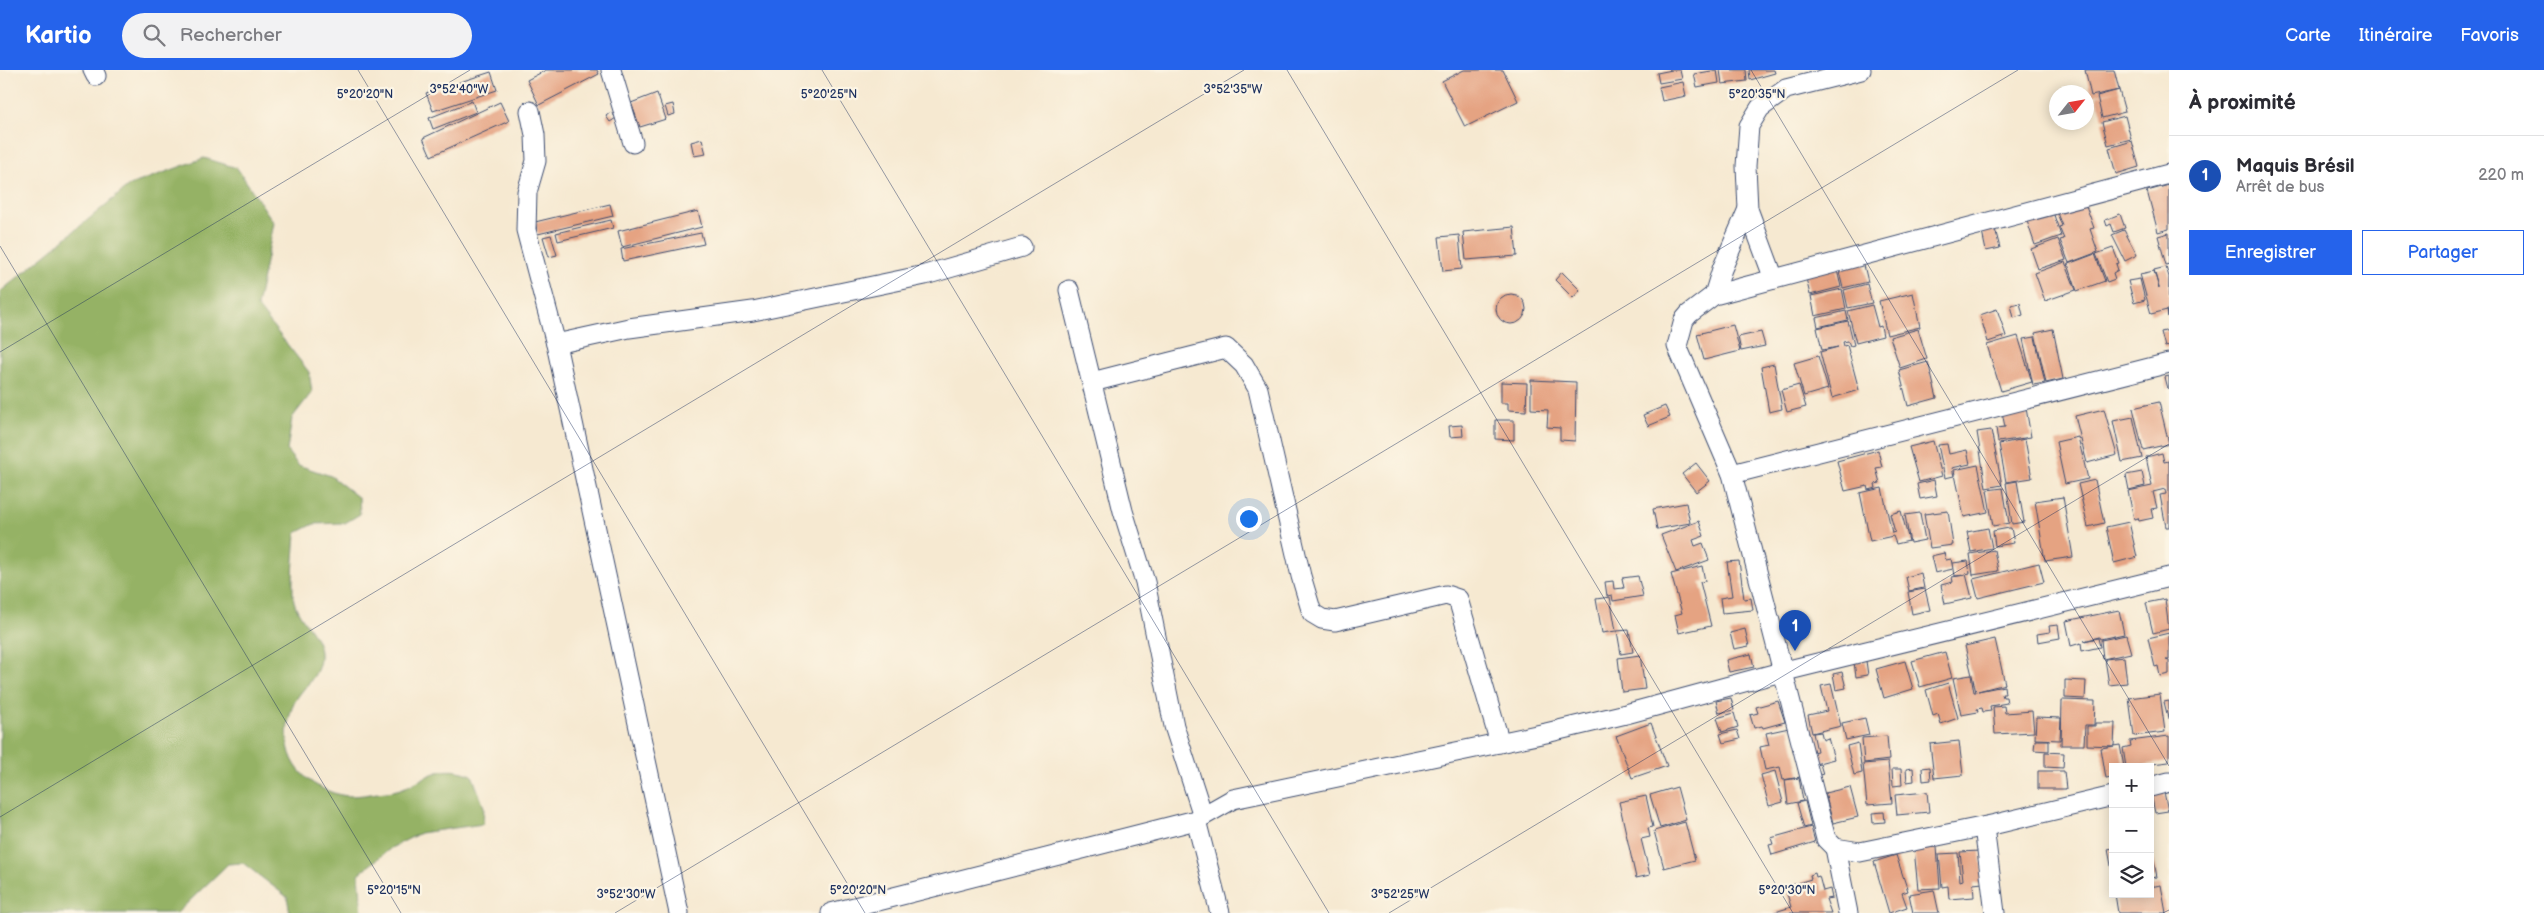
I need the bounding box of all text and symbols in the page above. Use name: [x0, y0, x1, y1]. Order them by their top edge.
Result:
search box: [122, 13, 472, 58]
text: Kartio: [25, 21, 92, 50]
icon: search: [140, 21, 168, 49]
text: Rechercher: [180, 24, 282, 47]
text: Carte: [2285, 25, 2331, 46]
text: Itinéraire: [2359, 25, 2432, 46]
text: Favoris: [2460, 25, 2519, 46]
text: 3°52'40"W: [429, 82, 489, 97]
text: 3°52'35"W: [1204, 82, 1263, 97]
north arrow: [2049, 85, 2094, 130]
text: 5°20'20"N: [337, 87, 393, 102]
text: 5°20'25"N: [801, 87, 857, 102]
text: 5°20'35"N: [1729, 87, 1785, 102]
text: À proximité: [2189, 90, 2296, 115]
text: Maquis Brésil: [2236, 155, 2355, 178]
text: 1: [2202, 166, 2208, 185]
text: 220 m: [2478, 166, 2524, 185]
text: Arrêt de bus: [2236, 178, 2325, 197]
button: Enregistrer: [2189, 230, 2352, 275]
button: Partager: [2362, 230, 2524, 275]
your location: [1236, 506, 1262, 532]
pin: 1: [1779, 610, 1811, 651]
map controls: [2109, 763, 2154, 898]
button: +: [2109, 763, 2154, 808]
button: −: [2109, 808, 2154, 853]
button: layers: [2109, 853, 2154, 898]
text: 5°20'15"N: [367, 883, 421, 898]
text: 5°20'20"N: [830, 883, 886, 898]
text: 5°20'30"N: [1758, 883, 1816, 898]
text: 3°52'30"W: [596, 887, 656, 902]
text: 3°52'25"W: [1371, 887, 1429, 902]

